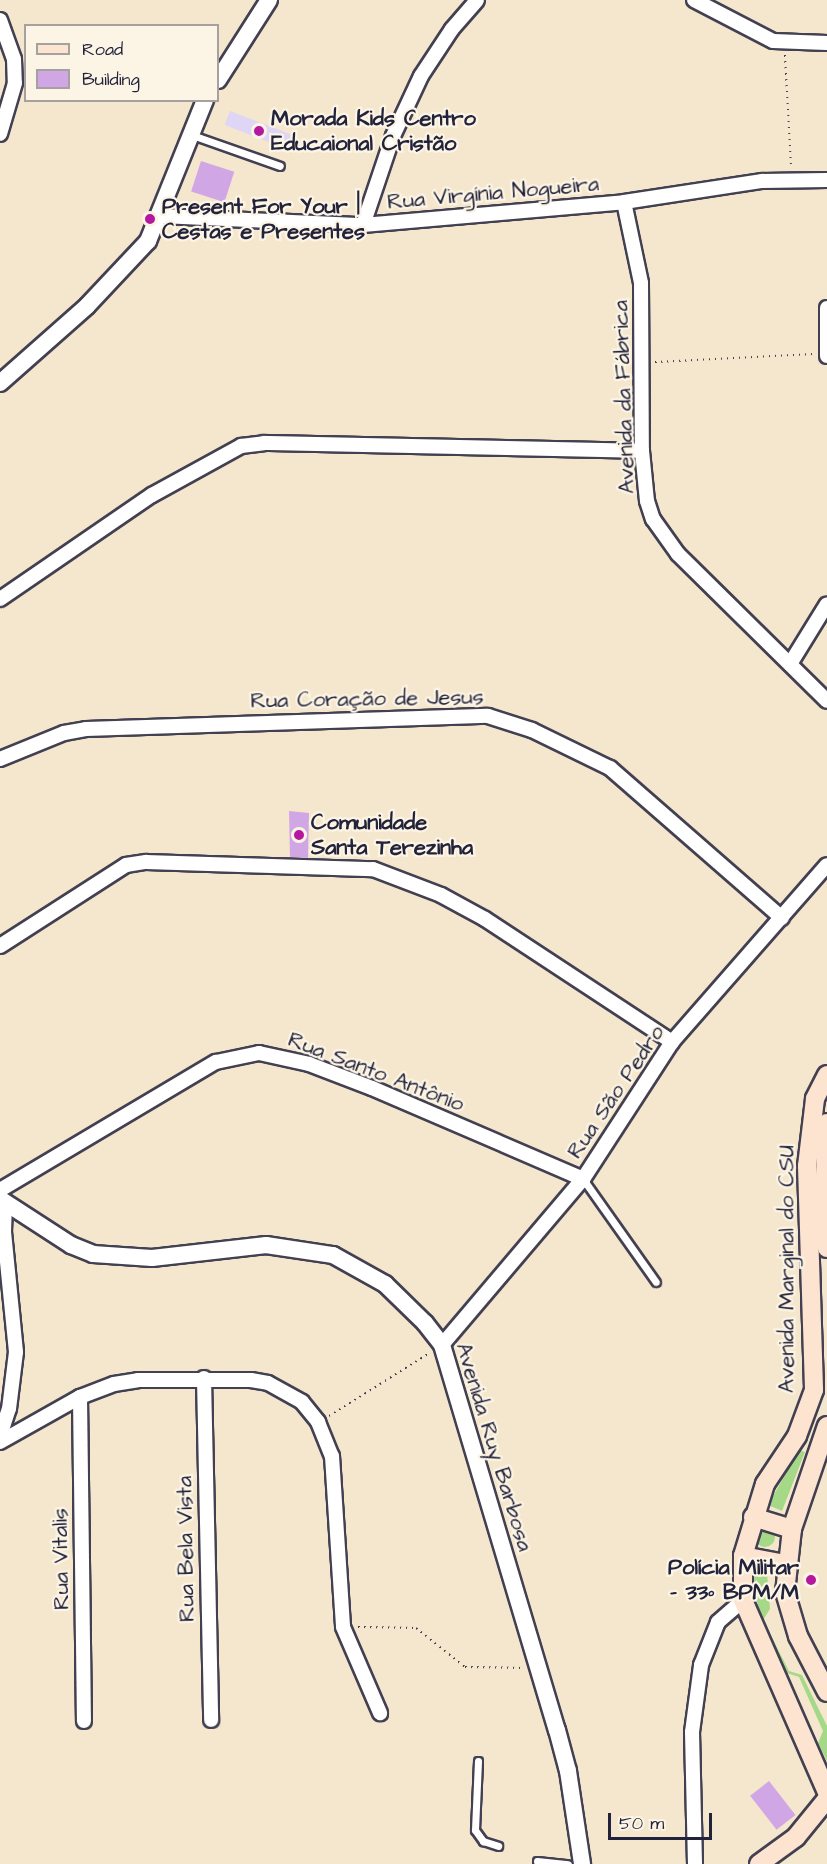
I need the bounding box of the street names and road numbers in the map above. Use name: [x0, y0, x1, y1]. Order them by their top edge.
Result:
street label: Rua Virgínia Nogueira: [386, 171, 600, 215]
street label: Avenida da Fábrica: [607, 300, 641, 494]
street label: Rua Coração de Jesus: [250, 684, 484, 714]
street label: Rua São Pedro: [562, 1020, 670, 1164]
street label: Rua Santo Antônio: [284, 1026, 468, 1118]
street label: Avenida Marginal do CSU: [774, 1145, 800, 1393]
street label: Avenida Ruy Barbosa: [450, 1340, 538, 1554]
street label: Rua Bela Vista: [172, 1476, 200, 1622]
street label: Rua Vitalis: [47, 1508, 75, 1610]

